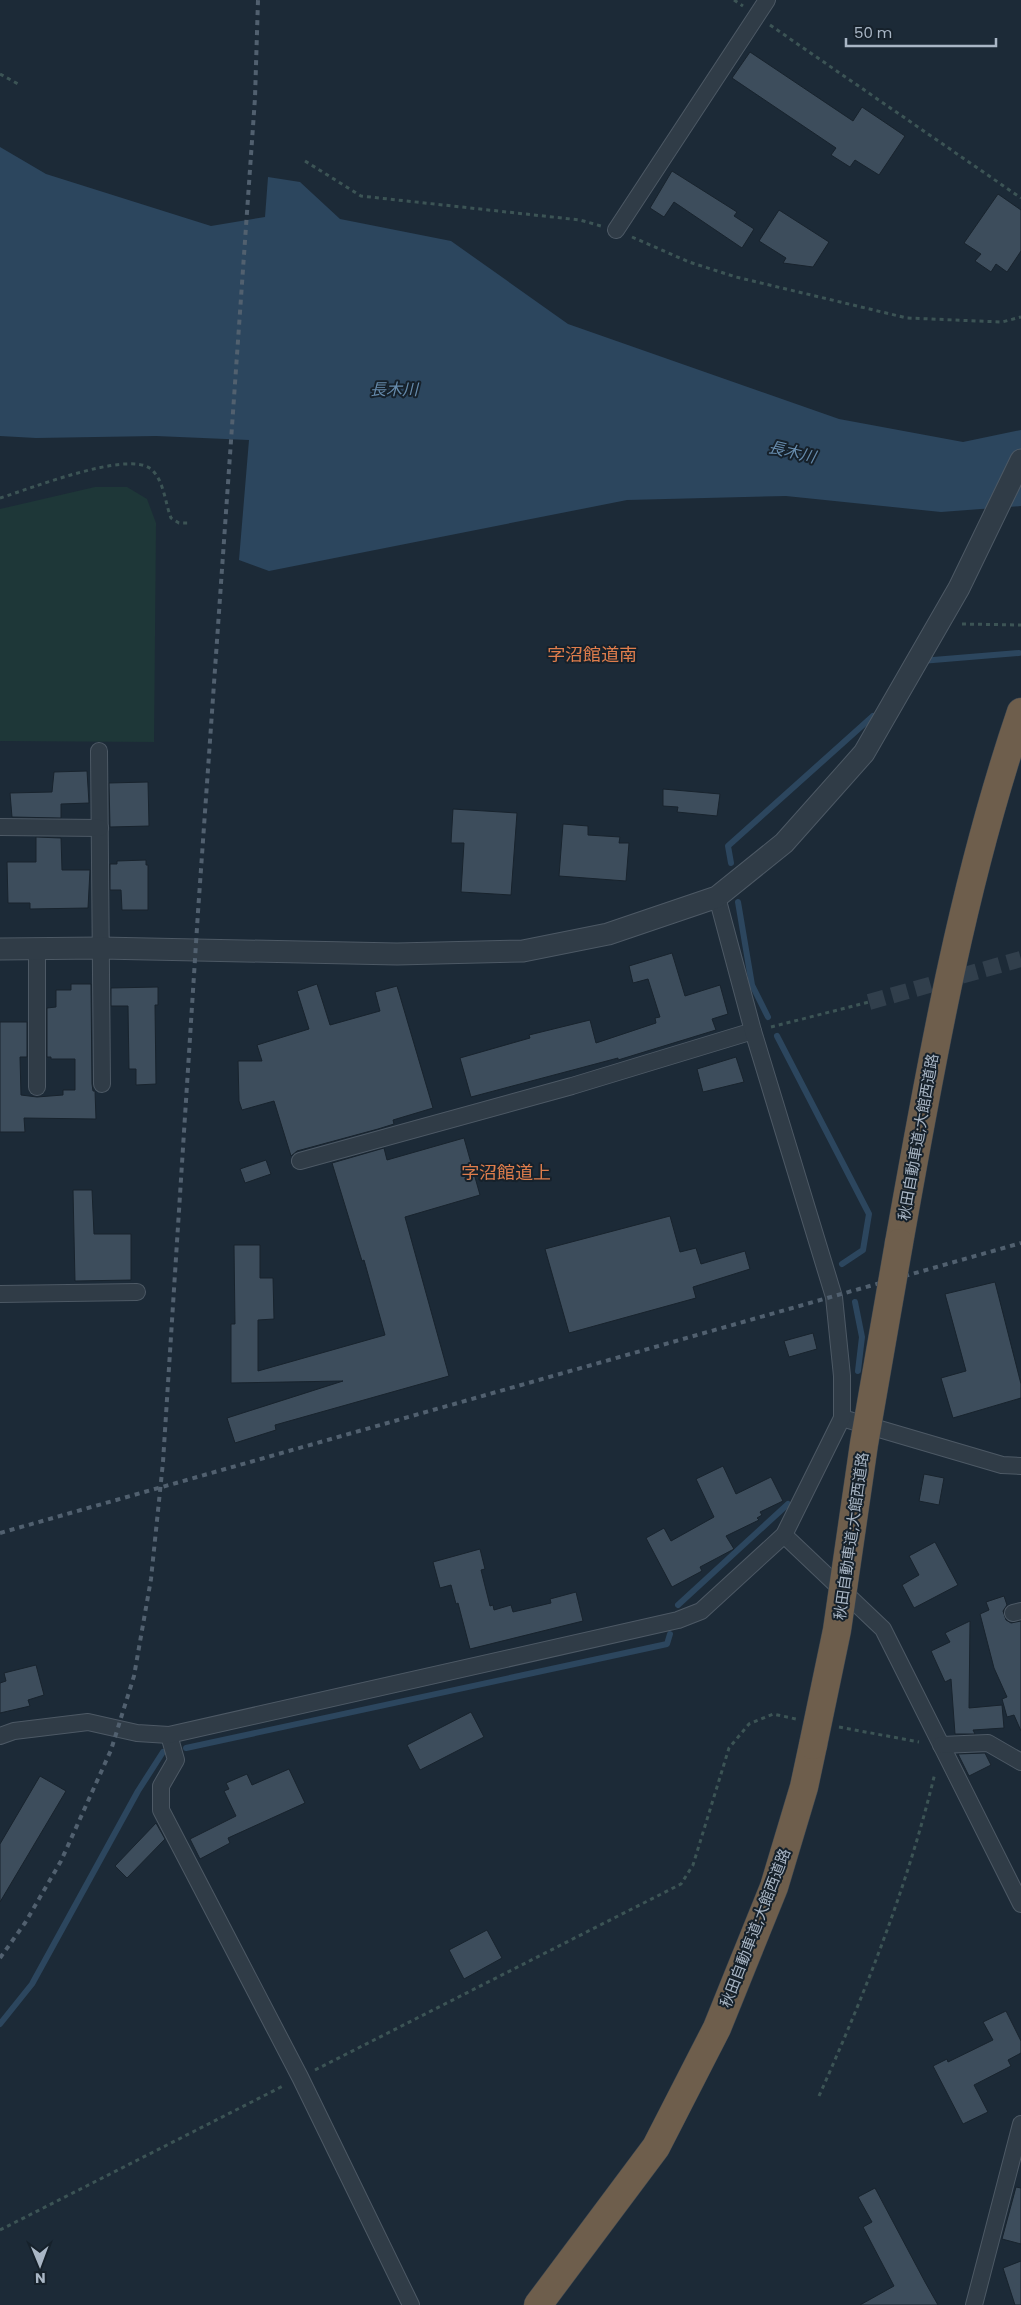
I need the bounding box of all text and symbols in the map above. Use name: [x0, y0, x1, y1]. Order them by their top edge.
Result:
scale bar: [846, 15, 996, 47]
text: 50 m: [854, 22, 892, 43]
water label: 長木川: [370, 378, 420, 401]
water label: 長木川: [766, 435, 820, 469]
district label: 字沼館道南: [547, 642, 637, 667]
street label: 秋田自動車道;大館西道路: [893, 1052, 943, 1222]
district label: 字沼館道上: [461, 1160, 551, 1185]
street label: 秋田自動車道;大館西道路: [829, 1451, 873, 1621]
street label: 秋田自動車道;大館西道路: [715, 1845, 795, 2011]
north arrow: [15, 2240, 65, 2290]
text: N: [35, 2268, 46, 2288]

